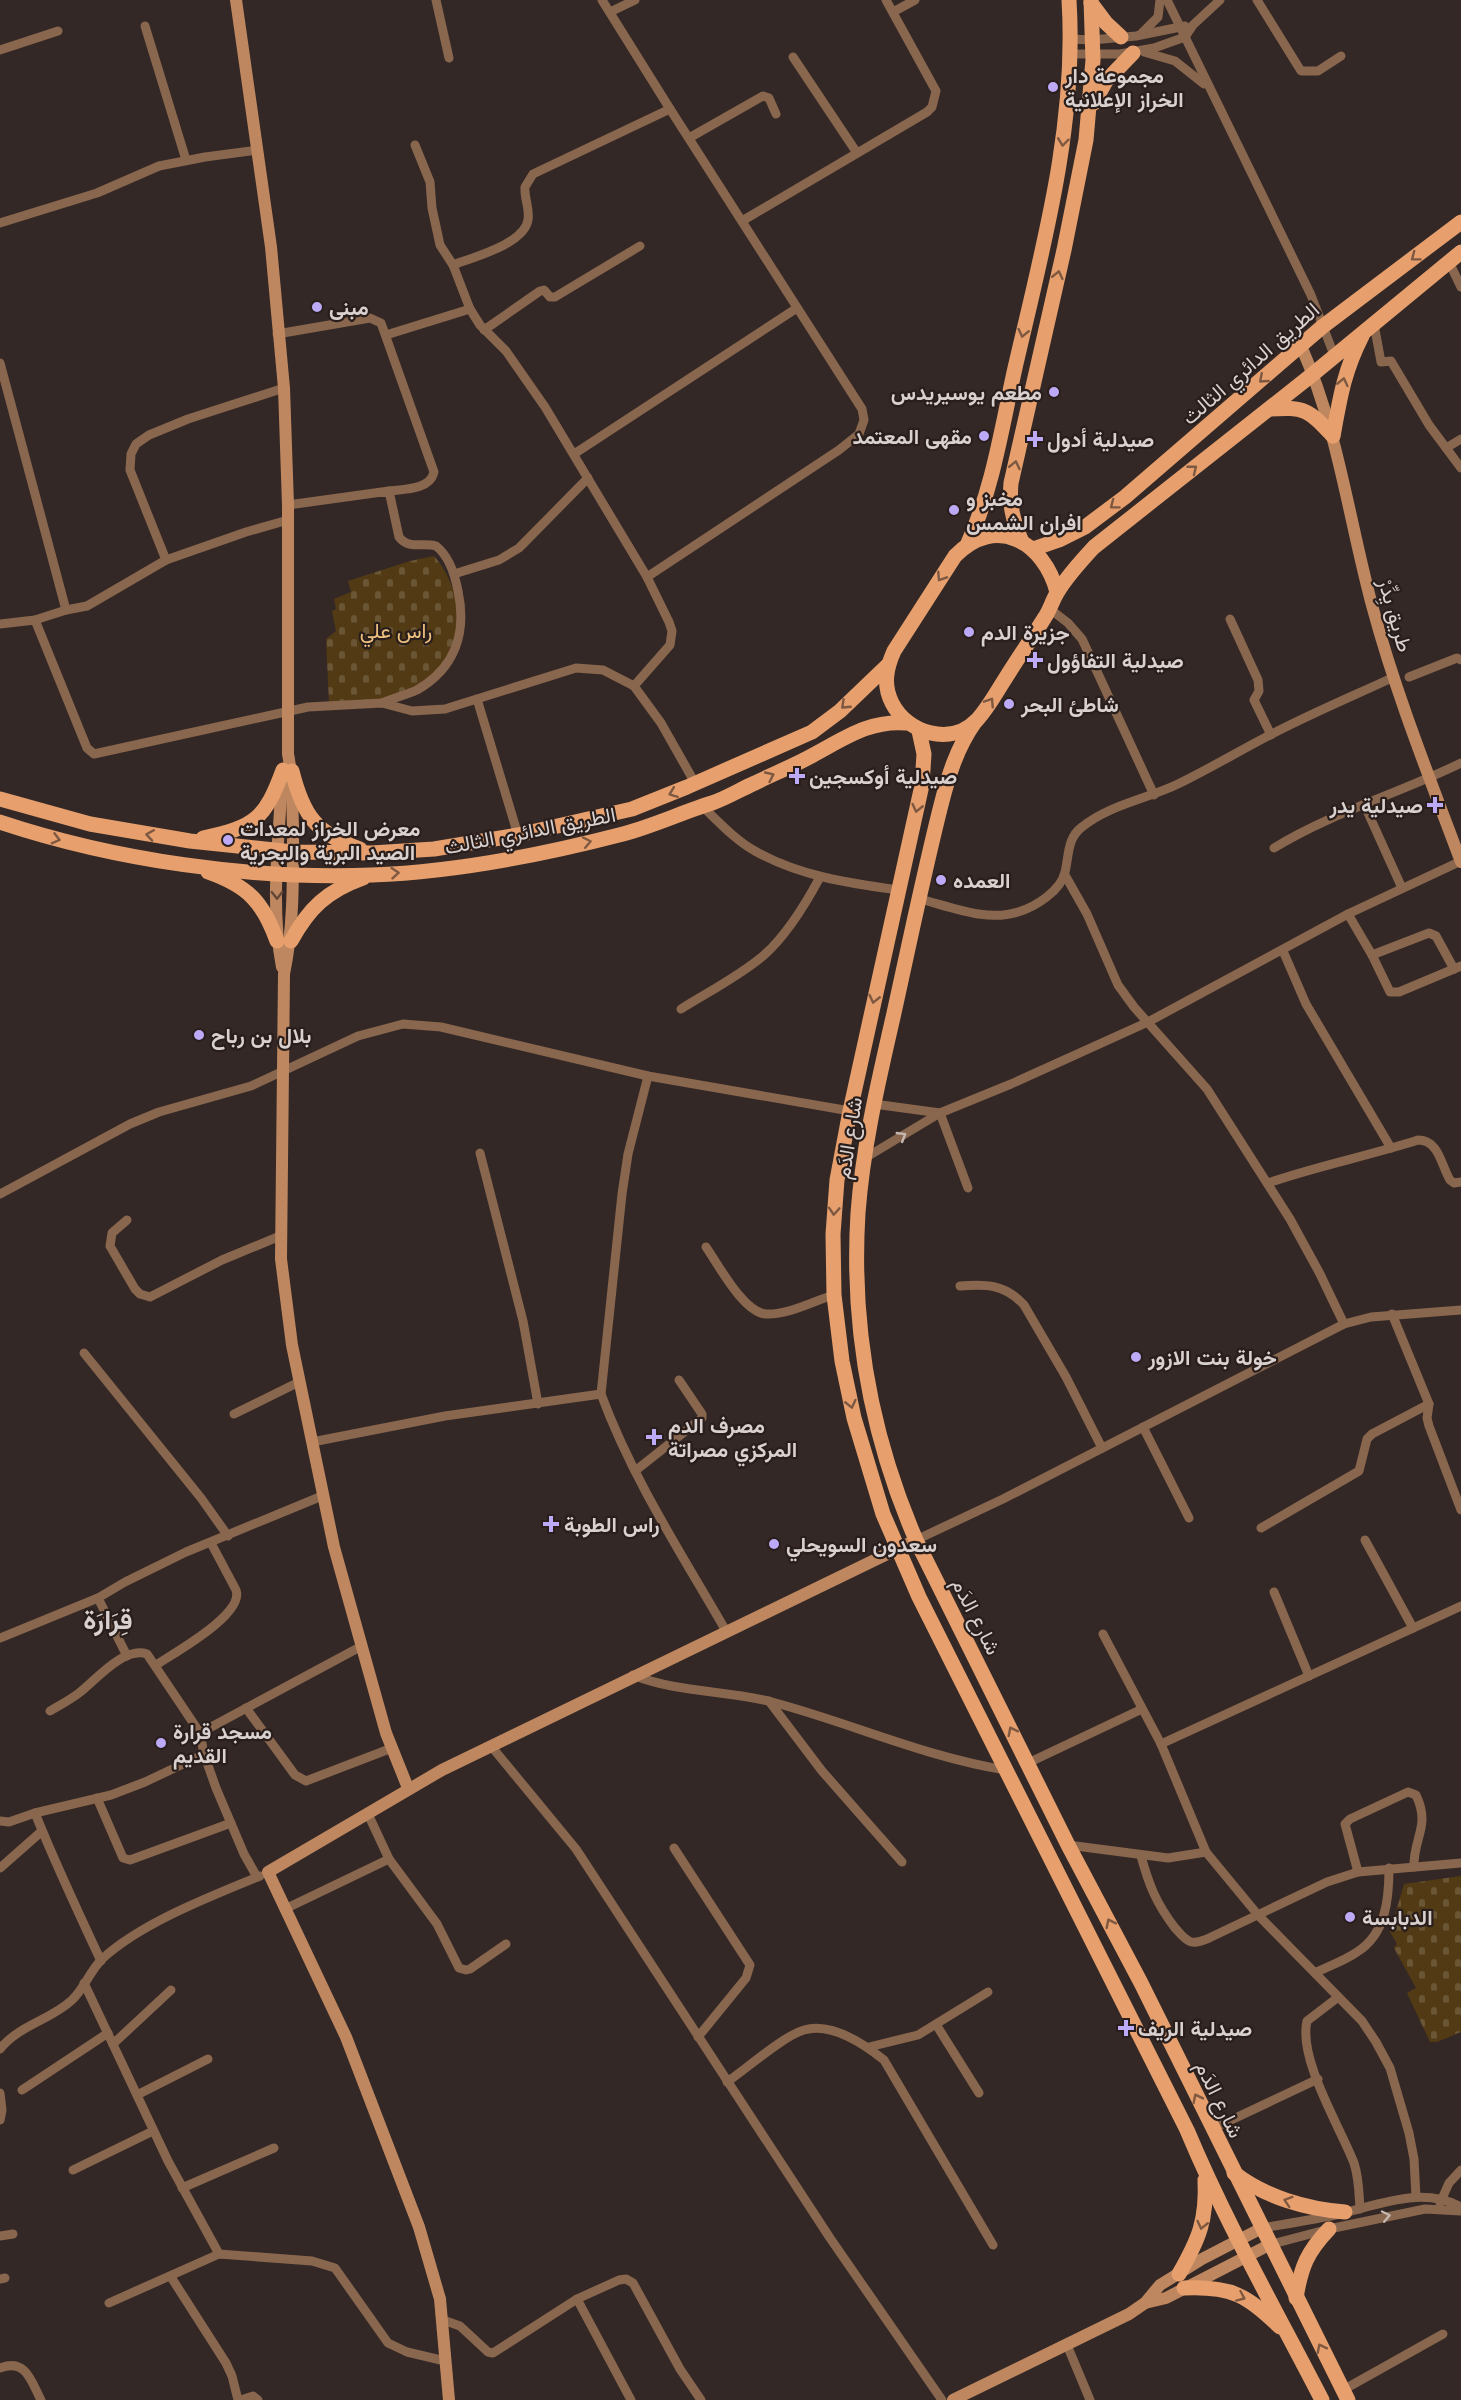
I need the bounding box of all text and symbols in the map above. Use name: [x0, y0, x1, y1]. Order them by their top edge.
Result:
place label: مجموعة دار الخراز اﻹعلانية: [1064, 62, 1184, 114]
marker: مجموعة دار الخراز اﻹعلانية: [1046, 80, 1060, 94]
one-way arrow: [1057, 137, 1069, 147]
one-way arrow: [1410, 250, 1421, 261]
one-way arrow: [1051, 270, 1064, 280]
place label: مبنى: [329, 294, 369, 320]
street label: الطريق الدائري الثالث: [1176, 296, 1327, 434]
marker: مبنى: [310, 300, 324, 314]
one-way arrow: [1018, 328, 1031, 338]
one-way arrow: [1259, 372, 1270, 383]
one-way arrow: [1336, 377, 1349, 387]
place label: مطعم يوسيريدس: [891, 379, 1042, 407]
marker: مطعم يوسيريدس: [1047, 385, 1061, 399]
place label: مقهى المعتمد: [852, 423, 972, 450]
place label: صيدلية أدول: [1047, 426, 1154, 453]
marker: مقهى المعتمد: [977, 429, 991, 443]
marker: صيدلية أدول: [1028, 432, 1042, 446]
one-way arrow: [1008, 460, 1021, 470]
one-way arrow: [1186, 465, 1197, 476]
place label: مخبز و افران الشمس: [966, 485, 1082, 536]
one-way arrow: [1110, 498, 1121, 509]
marker: مخبز و افران الشمس: [947, 503, 961, 517]
one-way arrow: [937, 571, 949, 581]
street label: طريق يِدِّرْ: [1369, 574, 1419, 656]
park label: راس علي: [360, 617, 432, 648]
place label: جزيرة الدم: [981, 619, 1070, 647]
marker: جزيرة الدم: [962, 625, 976, 639]
place label: صيدلية التفاؤول: [1047, 647, 1184, 674]
marker: صيدلية التفاؤول: [1028, 653, 1042, 667]
place label: شاطئ البحر: [1020, 691, 1119, 718]
one-way arrow: [983, 697, 994, 708]
marker: شاطئ البحر: [1002, 697, 1016, 711]
one-way arrow: [842, 698, 852, 709]
place label: صيدلية أوكسجين: [809, 763, 957, 790]
marker: صيدلية أوكسجين: [790, 769, 804, 783]
one-way arrow: [763, 771, 774, 783]
one-way arrow: [668, 786, 679, 798]
place label: صيدلية يدر: [1328, 792, 1423, 819]
marker: صيدلية يدر: [1428, 798, 1442, 812]
street label: الطريق الدائري الثالث: [442, 801, 619, 864]
one-way arrow: [911, 803, 924, 813]
place label: معرض الخراز لمعدات الصيد البرية والبحرية: [240, 815, 420, 866]
one-way arrow: [145, 829, 155, 842]
one-way arrow: [51, 831, 61, 844]
marker: معرض الخراز لمعدات الصيد البرية والبحرية: [221, 833, 235, 847]
one-way arrow: [582, 836, 592, 849]
one-way arrow: [390, 867, 399, 880]
place label: العمده: [953, 867, 1010, 893]
marker: العمده: [934, 873, 948, 887]
one-way arrow: [271, 891, 283, 900]
one-way arrow: [869, 994, 882, 1004]
place label: بلال بن رباح: [211, 1022, 311, 1050]
marker: بلال بن رباح: [192, 1028, 206, 1042]
street label: شارع الدَم: [829, 1095, 869, 1181]
one-way arrow: [896, 1131, 906, 1143]
one-way arrow: [828, 1206, 841, 1215]
place label: خولة بنت الازور: [1147, 1344, 1277, 1371]
marker: خولة بنت الازور: [1129, 1350, 1143, 1364]
one-way arrow: [844, 1399, 857, 1409]
place label: مصرف الدم المركزي مصراتة: [668, 1412, 797, 1467]
marker: مصرف الدم المركزي مصراتة: [645, 1428, 663, 1446]
place label: راس الطوبة: [564, 1511, 660, 1538]
marker: راس الطوبة: [542, 1515, 560, 1533]
place label: سعدون السويحلي: [786, 1531, 937, 1562]
marker: سعدون السويحلي: [767, 1537, 781, 1551]
street label: شارع الدَم: [945, 1573, 1007, 1660]
district label: قِرَارَة: [83, 1602, 133, 1637]
place label: مسجد قرارة القديم: [173, 1718, 272, 1770]
one-way arrow: [1007, 1727, 1019, 1738]
marker: مسجد قرارة القديم: [154, 1736, 168, 1750]
place label: الدبابسة: [1362, 1904, 1433, 1930]
marker: الدبابسة: [1343, 1910, 1357, 1924]
one-way arrow: [1106, 1919, 1117, 1930]
place label: صيدلية الريف: [1138, 2015, 1252, 2042]
marker: صيدلية الريف: [1119, 2021, 1133, 2035]
street label: شارع الدَم: [1188, 2056, 1250, 2143]
one-way arrow: [1192, 2094, 1204, 2105]
one-way arrow: [1283, 2195, 1294, 2208]
one-way arrow: [1381, 2211, 1391, 2224]
one-way arrow: [1197, 2220, 1210, 2230]
one-way arrow: [1235, 2289, 1246, 2301]
one-way arrow: [1317, 2343, 1329, 2354]

